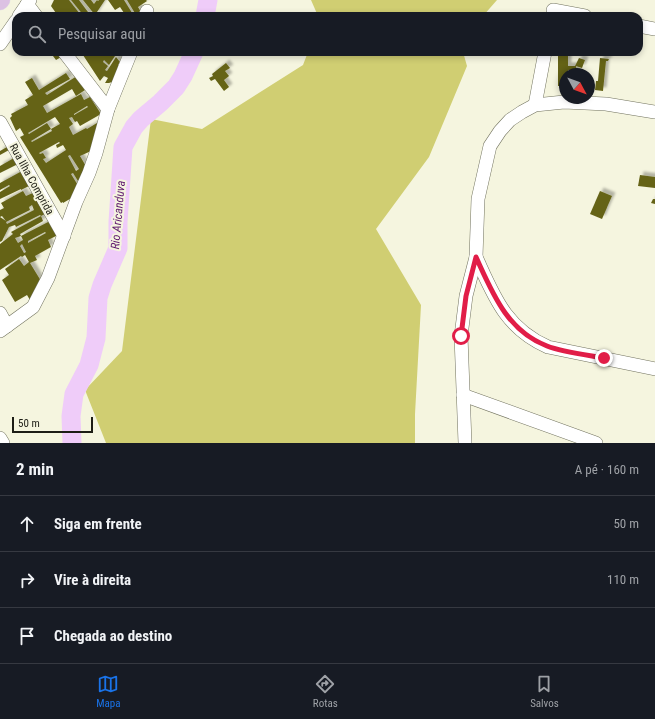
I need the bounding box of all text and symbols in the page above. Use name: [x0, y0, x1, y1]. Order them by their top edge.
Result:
search box: [12, 12, 643, 56]
icon: search: [26, 23, 48, 45]
text: Pesquisar aqui: [58, 25, 146, 43]
north arrow: [559, 68, 595, 104]
street label: Rua Ilha Comprida: [7, 141, 56, 217]
water label: Rio Aricanduva: [108, 180, 128, 250]
route start: [452, 327, 470, 345]
route end: [595, 349, 613, 367]
scale bar: [12, 415, 93, 434]
text: 50 m: [18, 417, 40, 430]
text: 2 min: [16, 459, 54, 479]
text: A pé · 160 m: [575, 462, 639, 477]
icon: ahead: [16, 513, 38, 535]
text: Siga em frente: [54, 515, 142, 533]
text: 50 m: [613, 516, 639, 531]
icon: right: [16, 569, 38, 591]
text: Vire à direita: [54, 571, 131, 589]
text: 110 m: [607, 572, 639, 587]
icon: arrive: [16, 625, 38, 647]
text: Chegada ao destino: [54, 627, 172, 645]
tab: Mapa: [96, 673, 120, 710]
tab: Rotas: [313, 673, 338, 710]
tab: Salvos: [530, 673, 559, 710]

